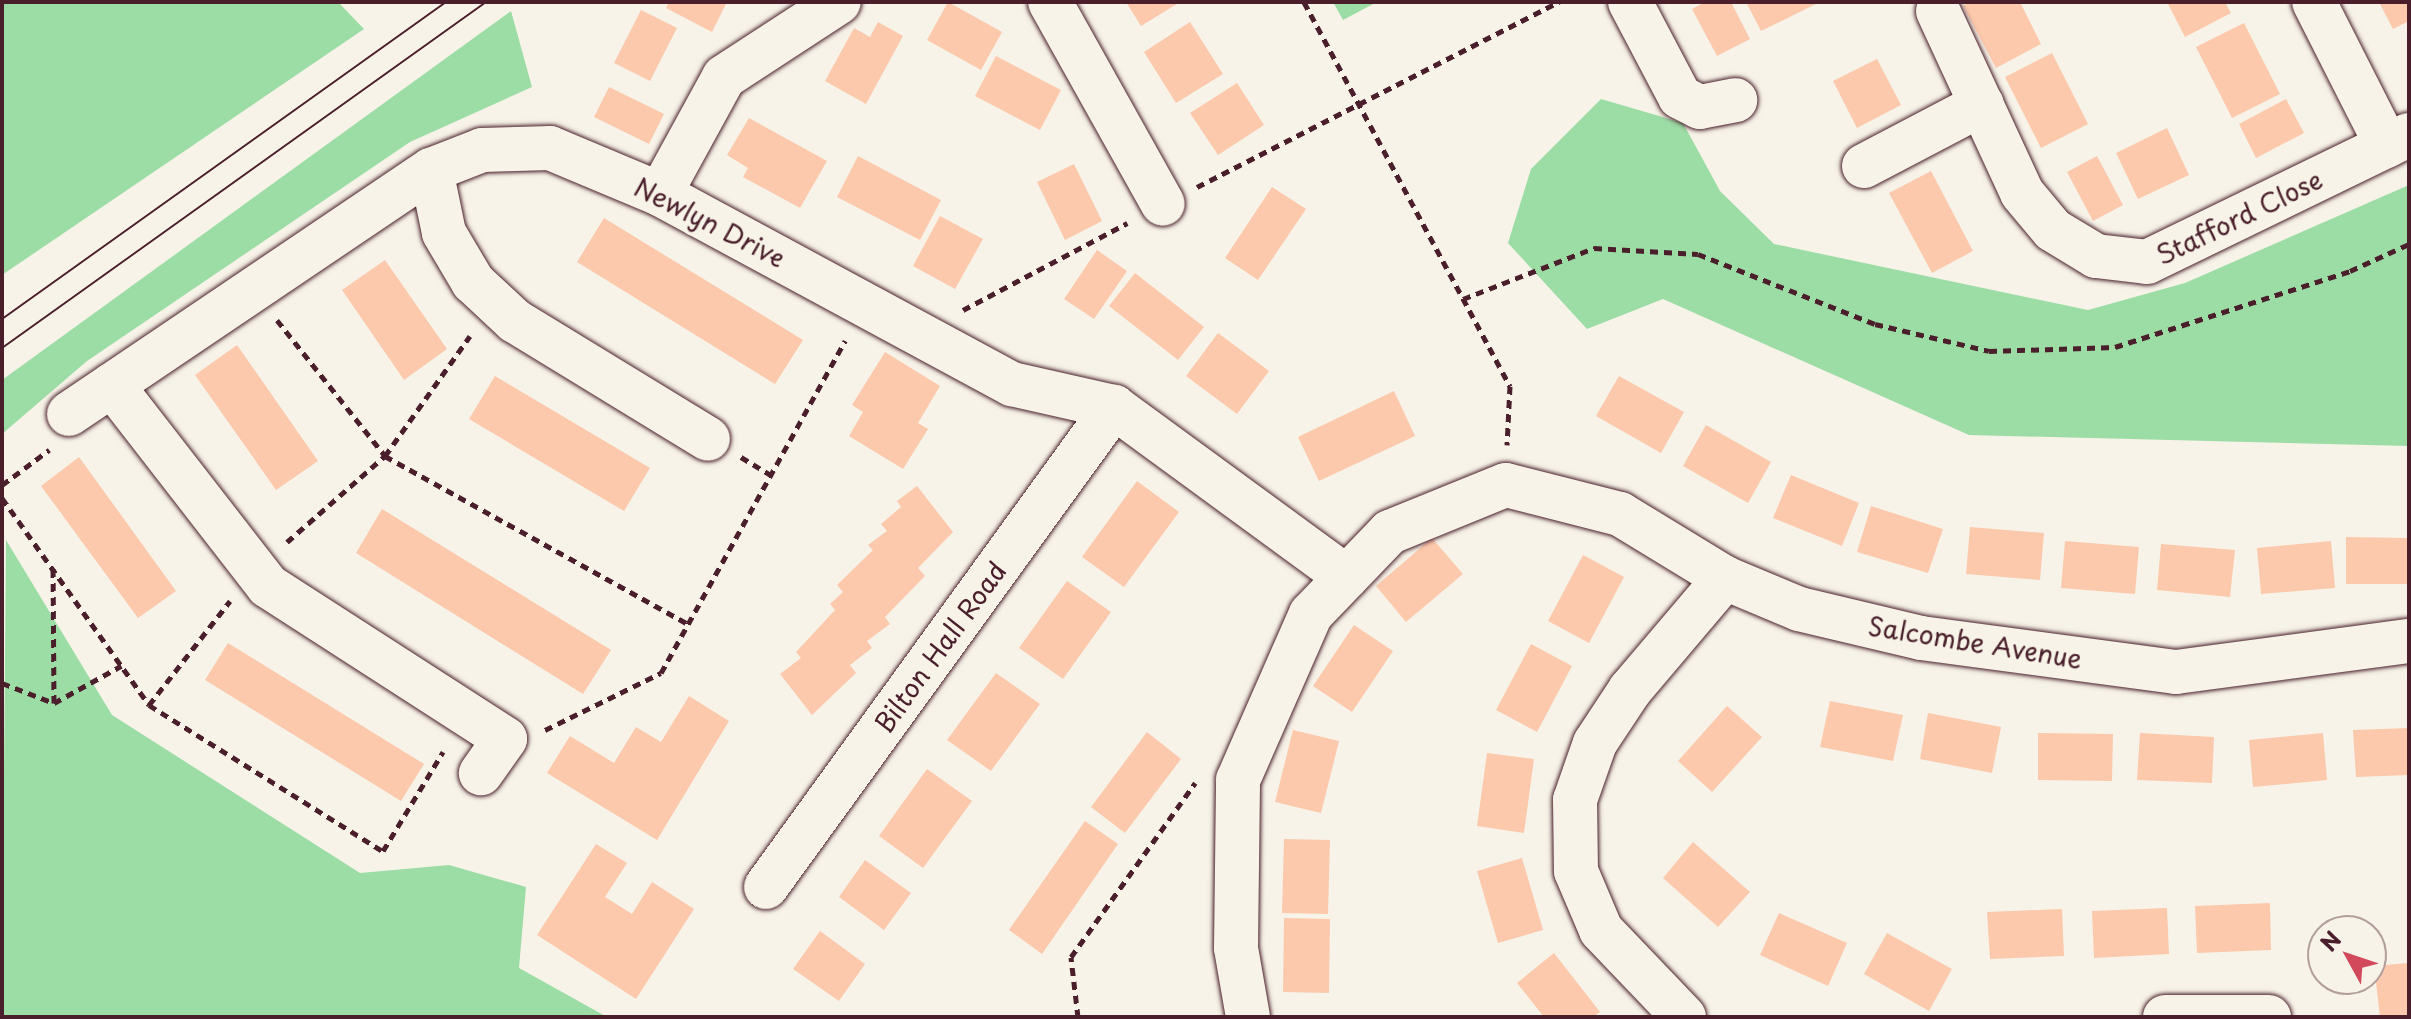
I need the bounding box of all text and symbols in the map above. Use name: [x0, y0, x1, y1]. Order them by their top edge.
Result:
street label: Stafford Close: [2151, 163, 2327, 271]
street label: Newlyn Drive: [628, 170, 792, 274]
street label: Bilton Hall Road: [868, 556, 1012, 738]
street label: Salcombe Avenue: [1865, 610, 2085, 674]
north arrow: [2307, 915, 2387, 995]
text: N: [2312, 923, 2348, 958]

